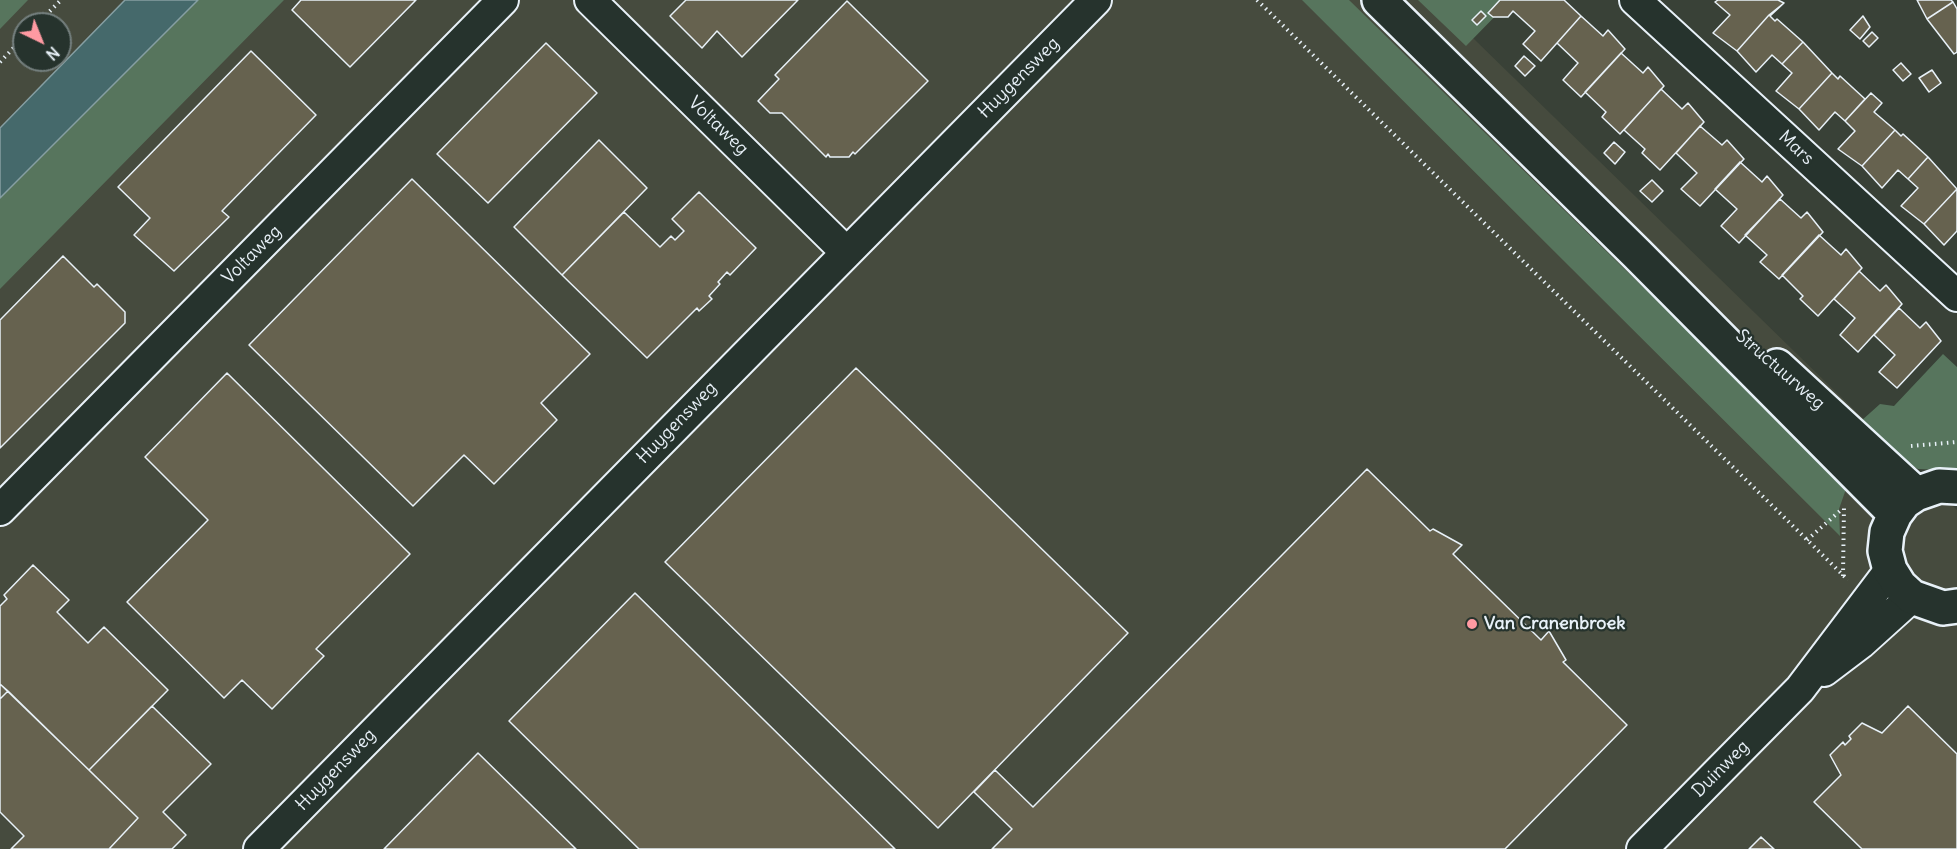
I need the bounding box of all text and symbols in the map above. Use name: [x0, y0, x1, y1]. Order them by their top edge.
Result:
north arrow: [12, 12, 72, 72]
street label: Huygensweg: [974, 33, 1064, 123]
text: N: [42, 43, 64, 65]
street label: Voltaweg: [684, 92, 752, 160]
street label: Mars: [1774, 126, 1818, 170]
street label: Voltaweg: [218, 221, 286, 289]
street label: Structuurweg: [1731, 325, 1829, 415]
street label: Huygensweg: [632, 377, 722, 469]
place label: Van Cranenbroek: [1484, 613, 1625, 635]
marker: Van Cranenbroek: [1465, 617, 1479, 631]
street label: Huygensweg: [291, 724, 381, 816]
street label: Duinweg: [1688, 736, 1754, 802]

